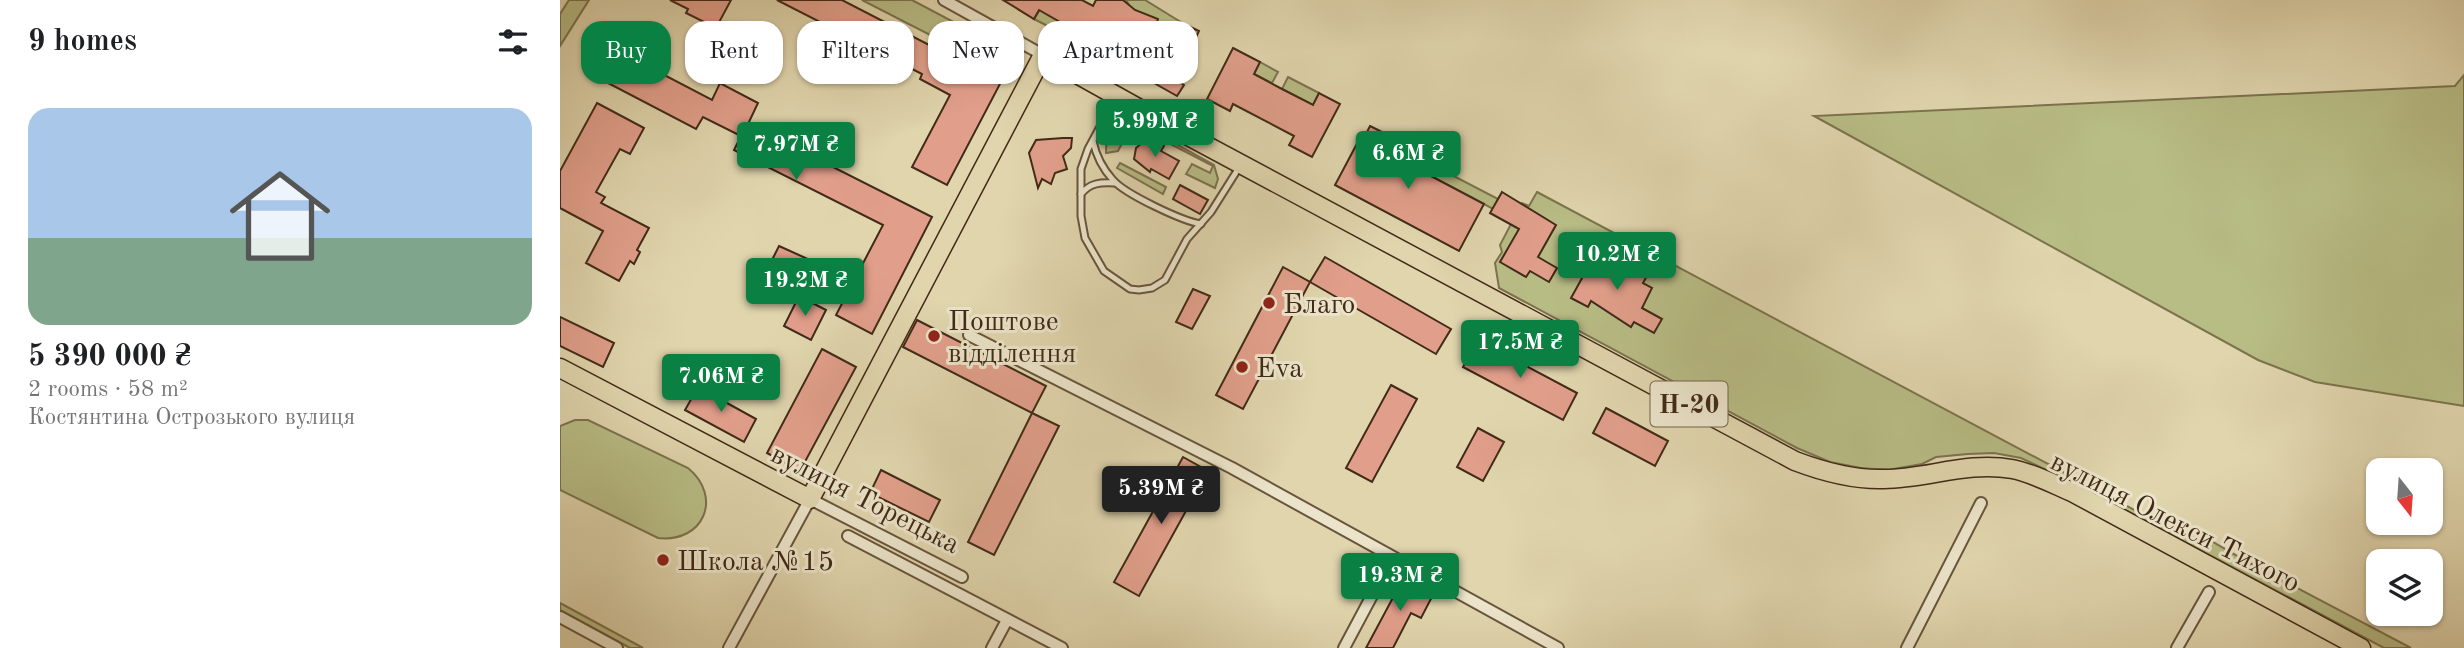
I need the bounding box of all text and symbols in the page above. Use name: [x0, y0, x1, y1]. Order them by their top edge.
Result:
chip: Buy: [581, 21, 671, 84]
chip: Rent: [685, 21, 783, 84]
chip: Filters: [797, 21, 914, 84]
chip: New: [928, 21, 1024, 84]
chip: Apartment: [1038, 21, 1198, 84]
icon: filters: [494, 23, 532, 61]
text: 9 homes: [28, 27, 137, 57]
pin: 5.99M ₴: [1090, 100, 1220, 159]
text: 5.99M ₴: [1112, 110, 1198, 133]
pin: 7.97M ₴: [731, 122, 861, 182]
pin: 6.6M ₴: [1351, 132, 1465, 191]
text: 7.97M ₴: [753, 133, 839, 156]
text: 6.6M ₴: [1372, 142, 1444, 165]
icon: home: [217, 153, 343, 279]
pin: 10.2M ₴: [1552, 232, 1682, 292]
text: 10.2M ₴: [1574, 243, 1660, 266]
pin: 19.2M ₴: [740, 258, 870, 318]
text: 19.2M ₴: [762, 269, 848, 292]
place label: Благо: [1283, 292, 1355, 320]
marker: Благо: [1261, 295, 1277, 311]
place label: Поштове відділення: [948, 309, 1076, 369]
pin: 17.5M ₴: [1455, 320, 1585, 380]
marker: Поштове відділення: [926, 328, 942, 344]
text: 17.5M ₴: [1477, 331, 1563, 354]
text: 5 390 000 ₴: [28, 342, 192, 372]
pin: 7.06M ₴: [656, 354, 786, 414]
place label: Eva: [1256, 356, 1303, 384]
marker: Eva: [1234, 359, 1250, 375]
text: 7.06M ₴: [678, 365, 764, 388]
text: 2 rooms · 58 m²: [28, 378, 188, 401]
road number: Н-20: [1650, 382, 1728, 426]
text: Костянтина Острозького вулиця: [28, 406, 355, 429]
street label: вулиця Торецька: [766, 441, 964, 560]
street label: вулиця Олекси Тихого: [2045, 449, 2304, 599]
north arrow: [2366, 458, 2443, 536]
map controls: [2366, 458, 2443, 626]
pin: 5.39M ₴: [1096, 466, 1226, 526]
text: 5.39M ₴: [1118, 477, 1204, 500]
place label: Школа №15: [677, 549, 834, 577]
button: layers: [2366, 549, 2443, 626]
marker: Школа №15: [655, 552, 671, 568]
pin: 19.3M ₴: [1335, 554, 1465, 613]
text: 19.3M ₴: [1357, 564, 1443, 587]

